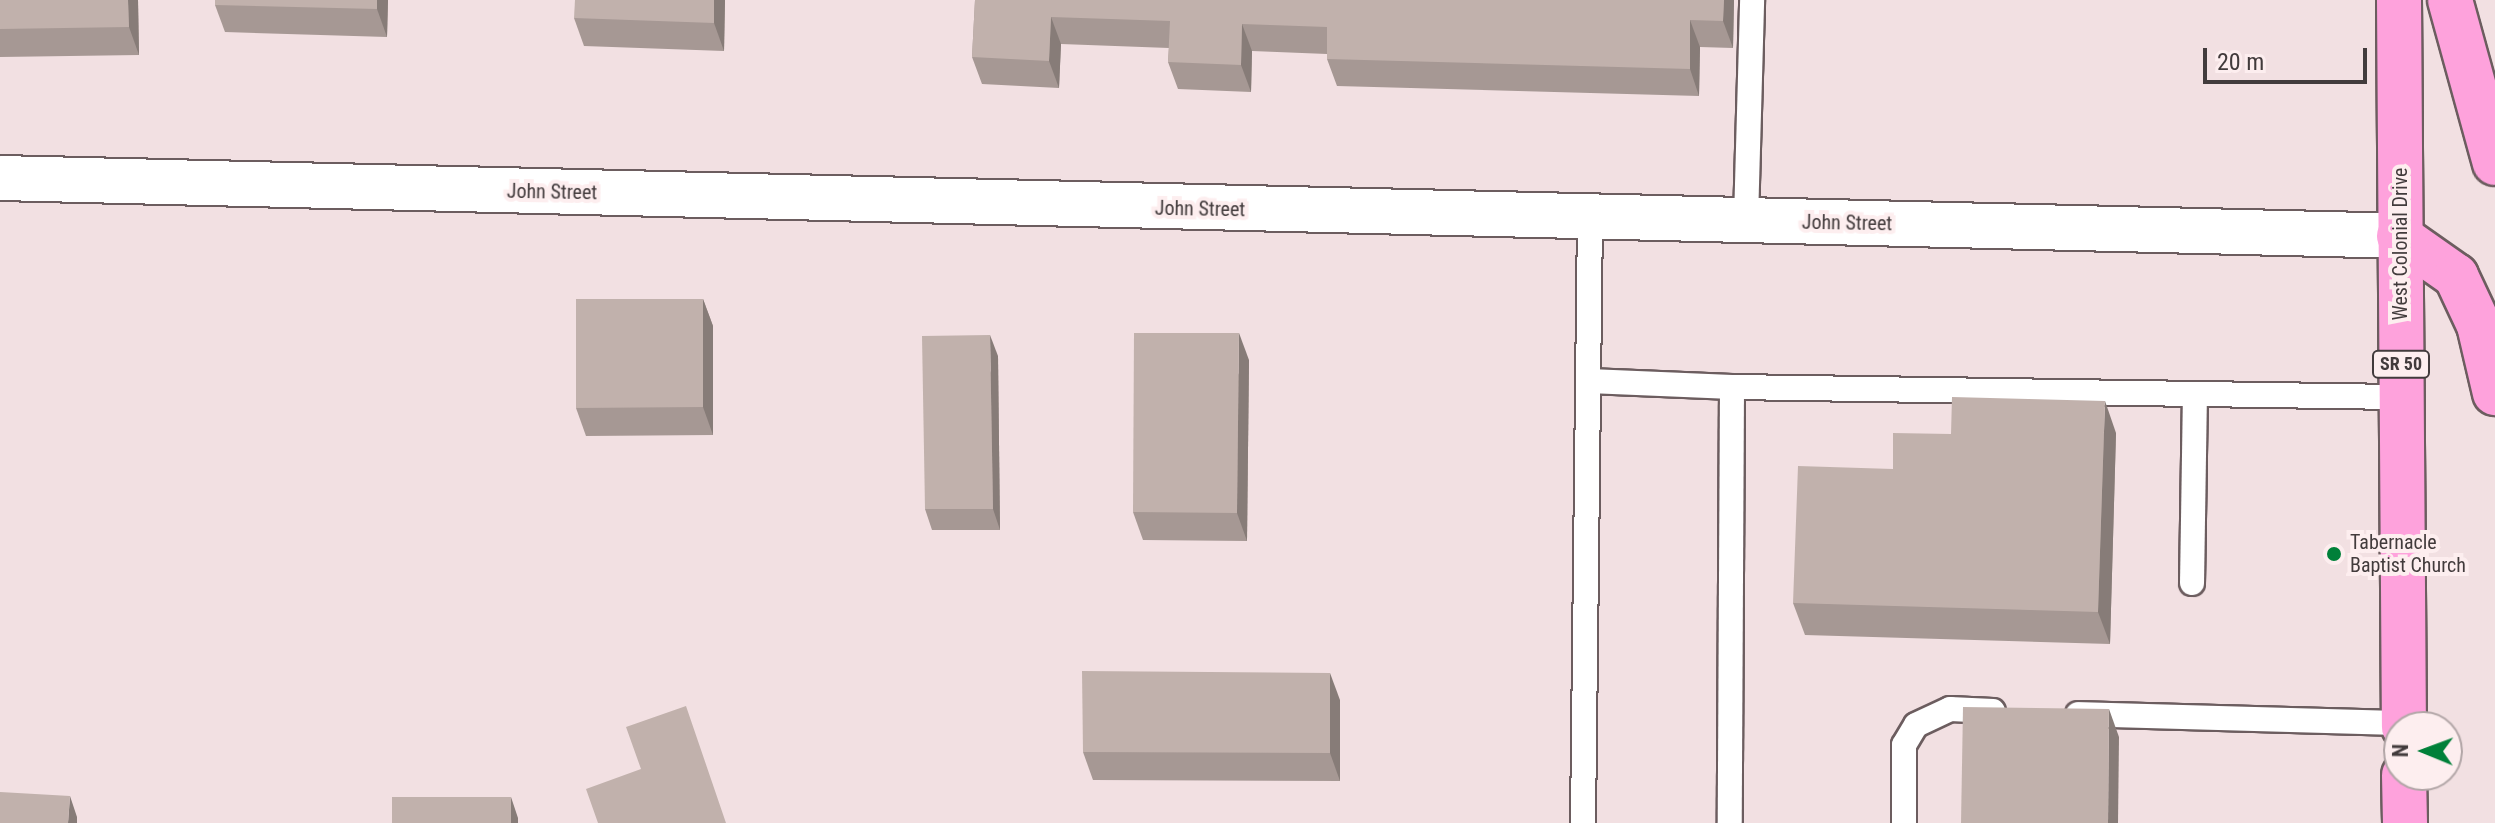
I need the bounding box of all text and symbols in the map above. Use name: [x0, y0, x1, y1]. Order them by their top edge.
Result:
scale bar: [2207, 32, 2371, 82]
text: 20 m: [2217, 48, 2264, 76]
street label: West Colonial Drive: [2388, 168, 2412, 320]
street label: John Street: [507, 179, 597, 205]
street label: John Street: [1155, 196, 1245, 222]
street label: John Street: [1802, 210, 1892, 236]
road number: SR 50: [2371, 350, 2431, 378]
place label: Tabernacle Baptist Church: [2350, 530, 2466, 577]
marker: Tabernacle Baptist Church: [2325, 545, 2343, 563]
north arrow: [2383, 711, 2463, 791]
text: N: [2388, 744, 2413, 758]

